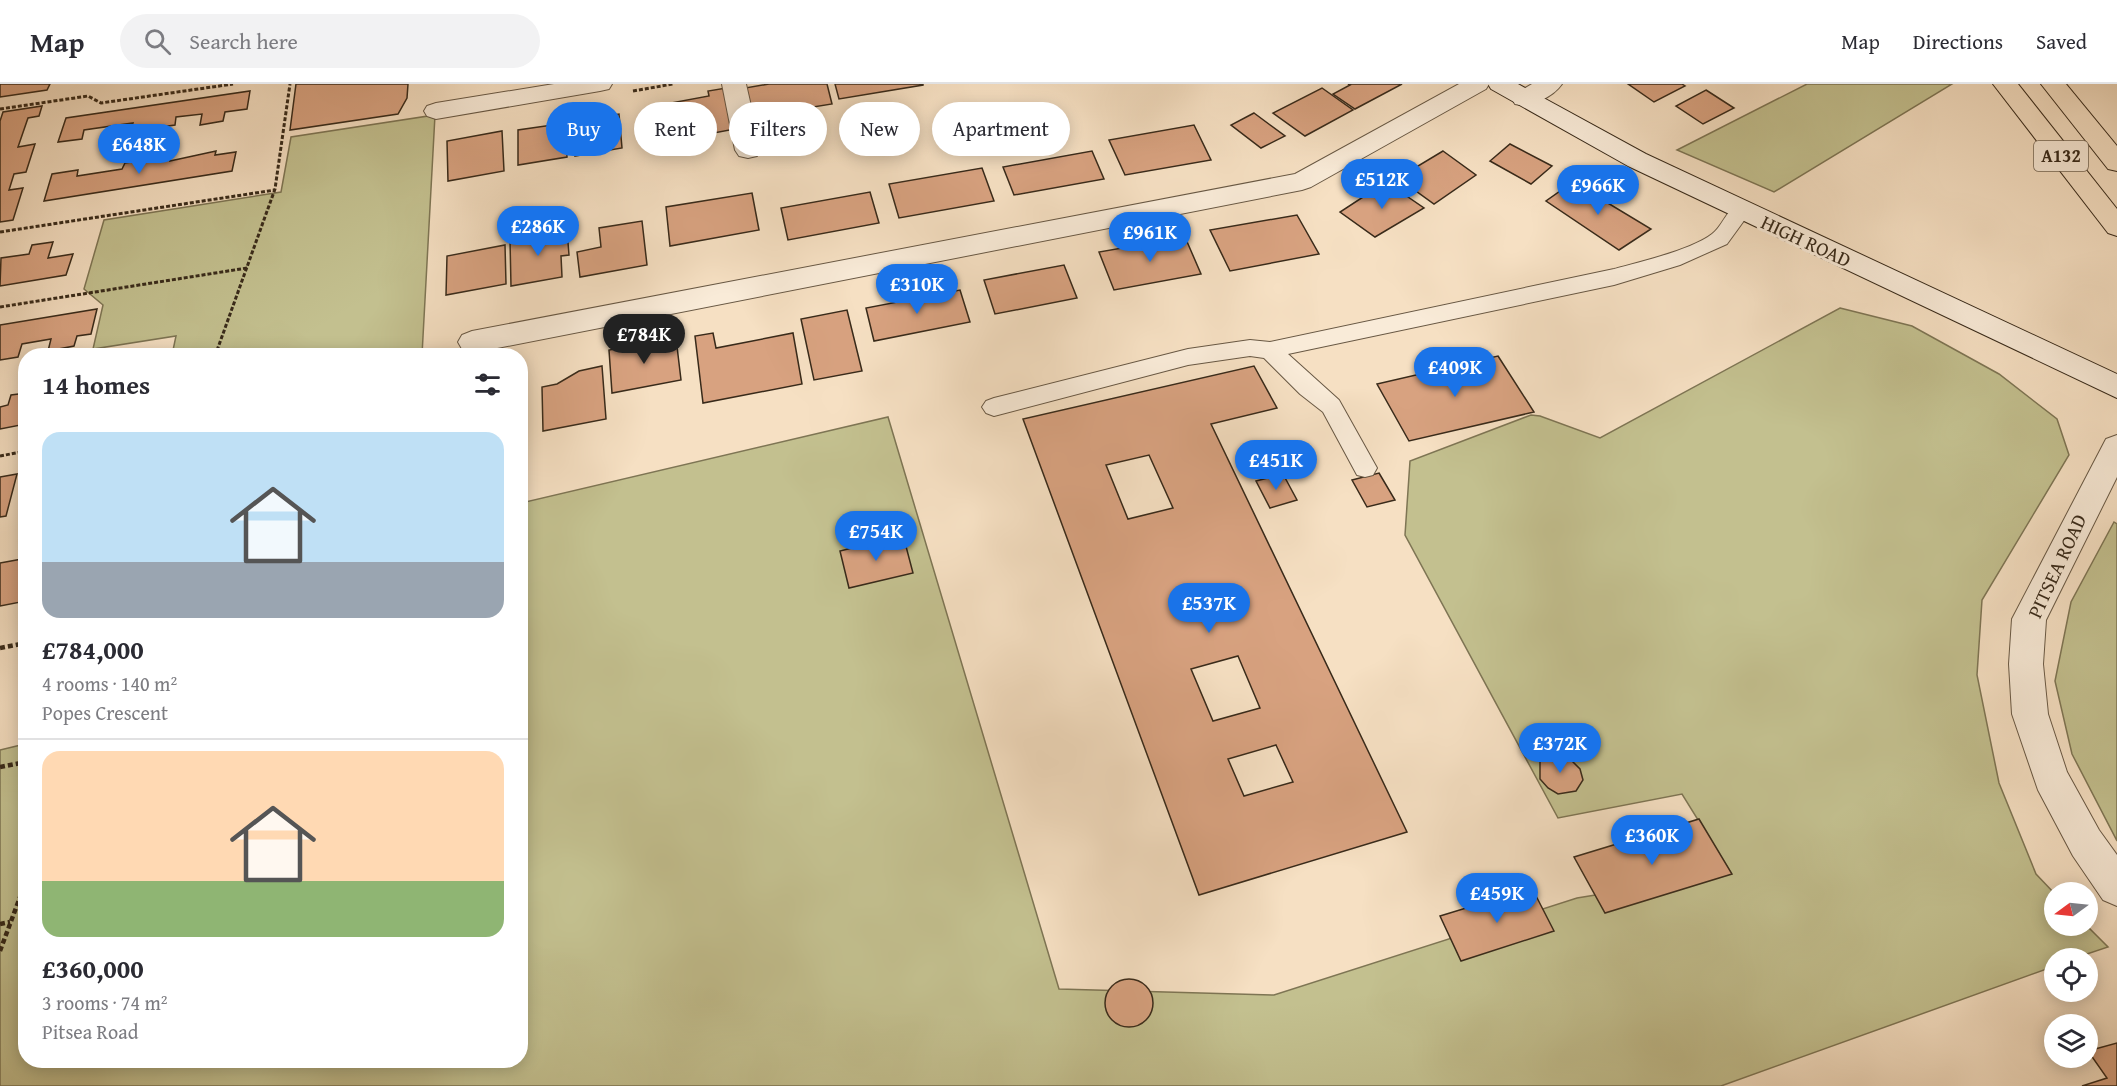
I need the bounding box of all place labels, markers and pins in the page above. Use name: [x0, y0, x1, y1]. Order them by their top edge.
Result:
pin: £648K: [97, 124, 181, 175]
pin: £512K: [1340, 159, 1424, 210]
pin: £966K: [1556, 165, 1640, 216]
pin: £286K: [496, 206, 580, 257]
pin: £961K: [1108, 212, 1192, 263]
pin: £310K: [875, 264, 959, 315]
pin: £784K: [602, 314, 686, 365]
pin: £409K: [1413, 347, 1497, 398]
pin: £451K: [1234, 440, 1318, 491]
pin: £754K: [834, 511, 918, 562]
pin: £537K: [1167, 583, 1251, 634]
pin: £372K: [1518, 723, 1602, 774]
pin: £360K: [1610, 815, 1694, 866]
pin: £459K: [1455, 873, 1539, 924]

